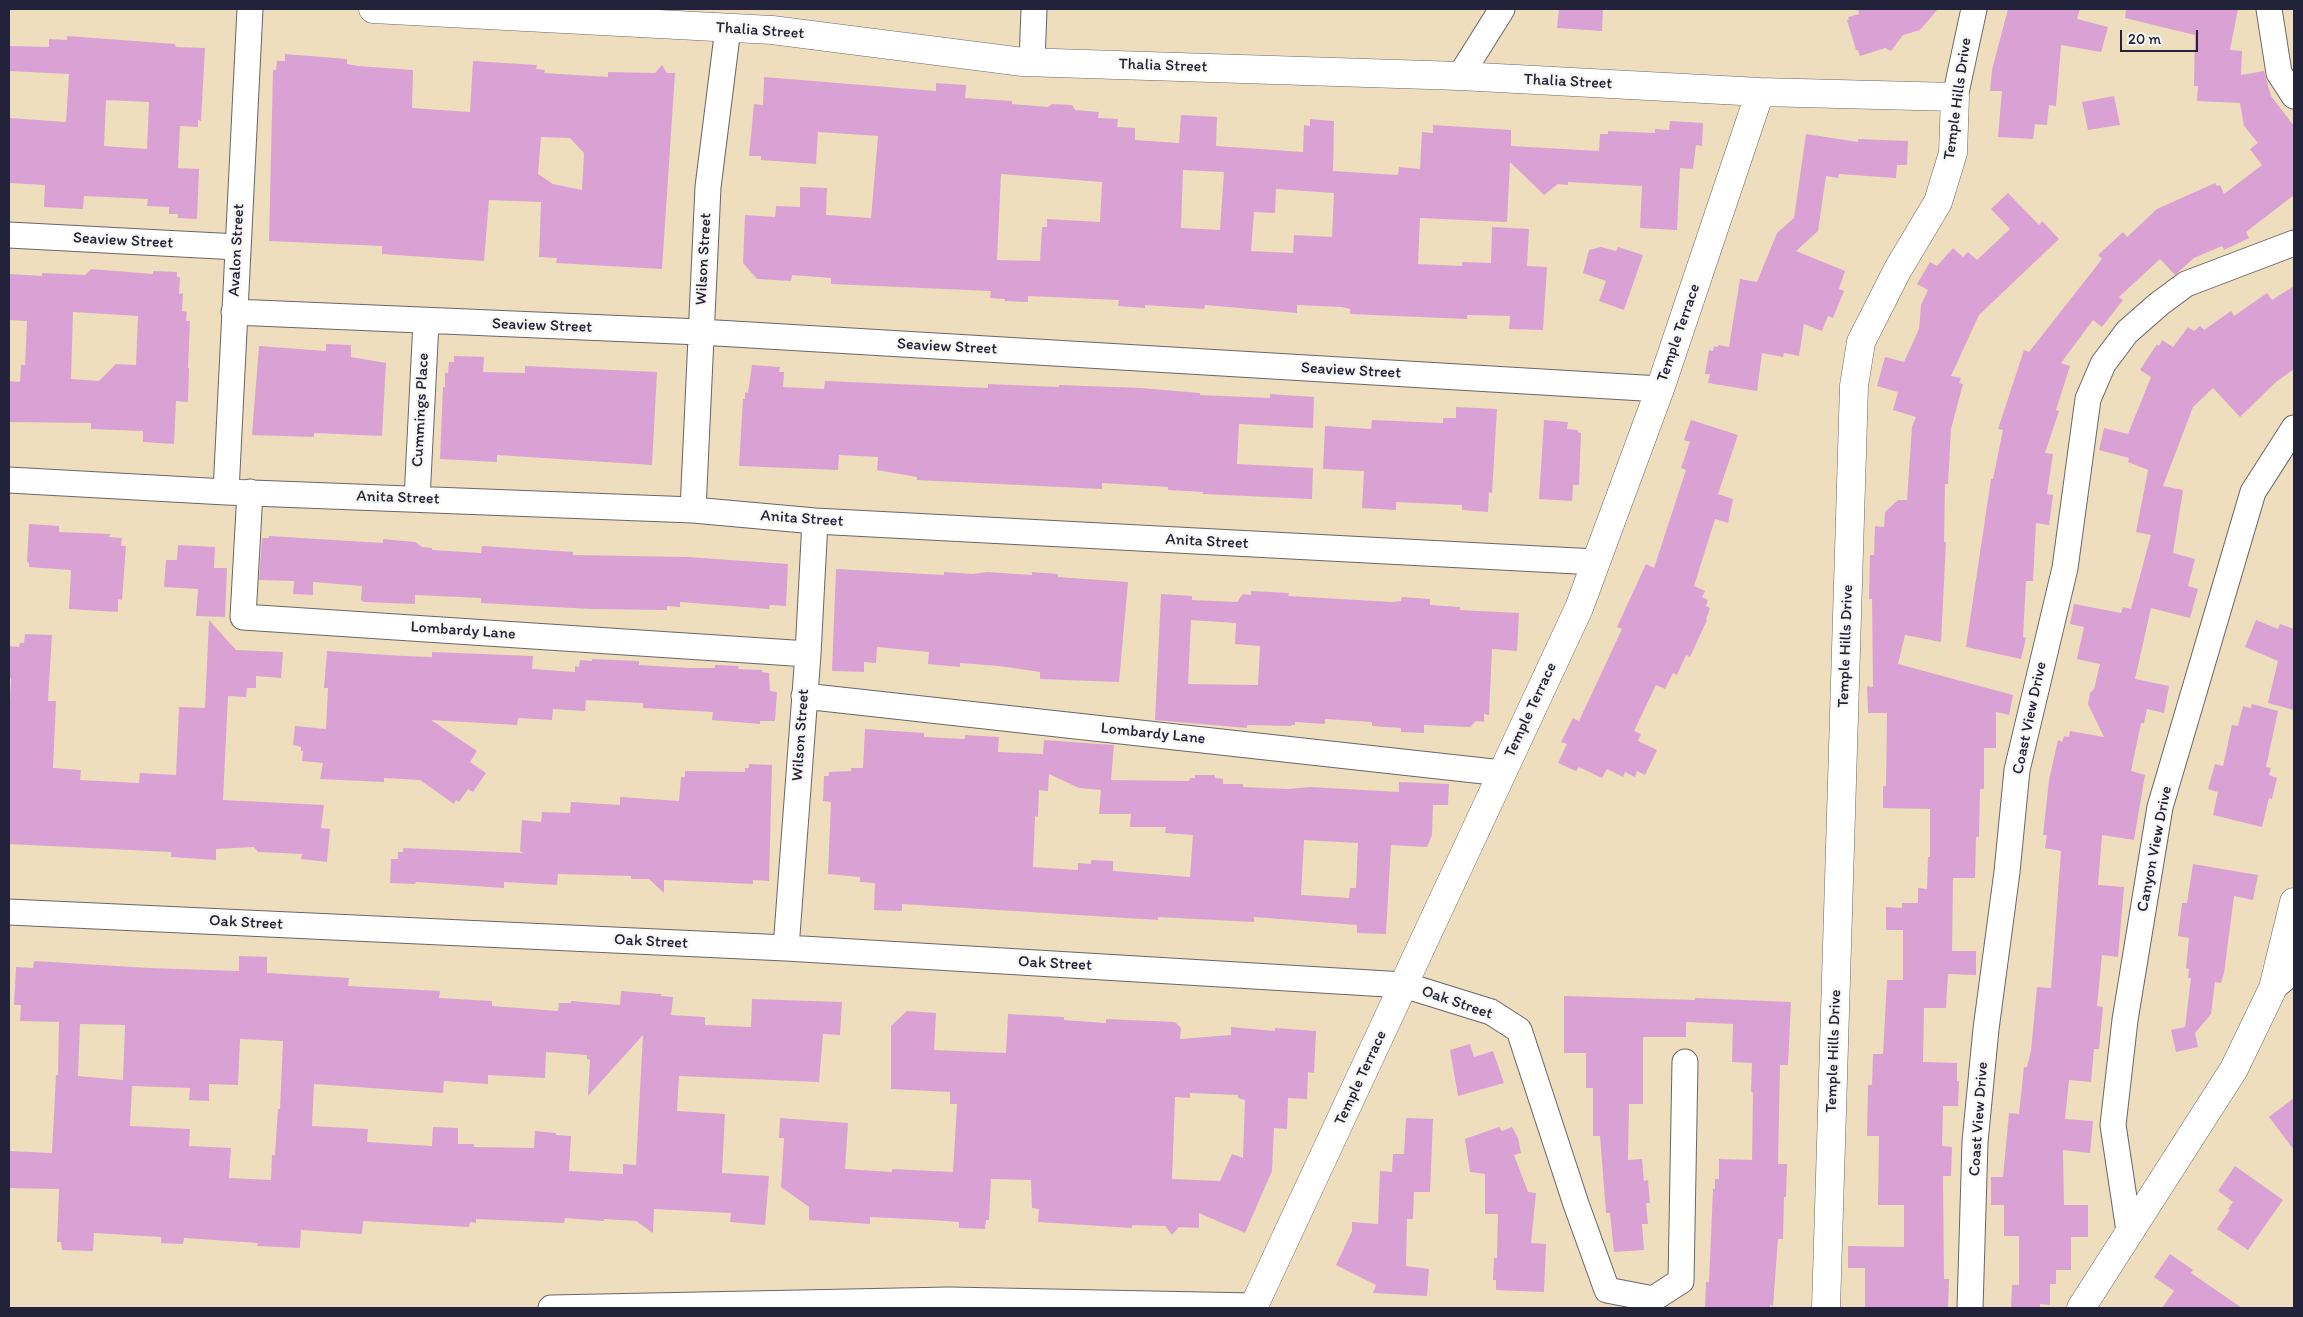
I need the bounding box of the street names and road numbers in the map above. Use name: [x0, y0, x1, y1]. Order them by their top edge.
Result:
street label: Thalia Street: [715, 18, 805, 44]
street label: Temple Hills Drive: [1940, 37, 1976, 161]
street label: Thalia Street: [1118, 55, 1208, 77]
street label: Thalia Street: [1523, 70, 1613, 94]
street label: Avalon Street: [225, 203, 249, 297]
street label: Wilson Street: [692, 212, 716, 306]
street label: Seaview Street: [72, 229, 174, 253]
street label: Temple Terrace: [1653, 281, 1705, 385]
street label: Seaview Street: [492, 315, 592, 337]
street label: Seaview Street: [896, 335, 998, 359]
street label: Cummings Place: [408, 352, 434, 468]
street label: Seaview Street: [1300, 359, 1402, 383]
street label: Anita Street: [356, 487, 440, 509]
street label: Anita Street: [760, 507, 844, 531]
street label: Anita Street: [1165, 530, 1249, 554]
street label: Temple Hills Drive: [1834, 584, 1858, 708]
street label: Lombardy Lane: [410, 618, 516, 644]
street label: Temple Terrace: [1501, 659, 1561, 761]
street label: Coast View Drive: [2009, 660, 2051, 776]
street label: Wilson Street: [788, 688, 814, 782]
street label: Lombardy Lane: [1100, 719, 1206, 749]
street label: Canyon View Drive: [2133, 785, 2177, 913]
street label: Oak Street: [209, 911, 283, 935]
street label: Oak Street: [614, 930, 688, 954]
street label: Oak Street: [1018, 952, 1092, 976]
street label: Oak Street: [1419, 982, 1495, 1024]
street label: Temple Hills Drive: [1822, 989, 1846, 1113]
street label: Temple Terrace: [1331, 1027, 1391, 1129]
street label: Coast View Drive: [1965, 1061, 1993, 1177]

